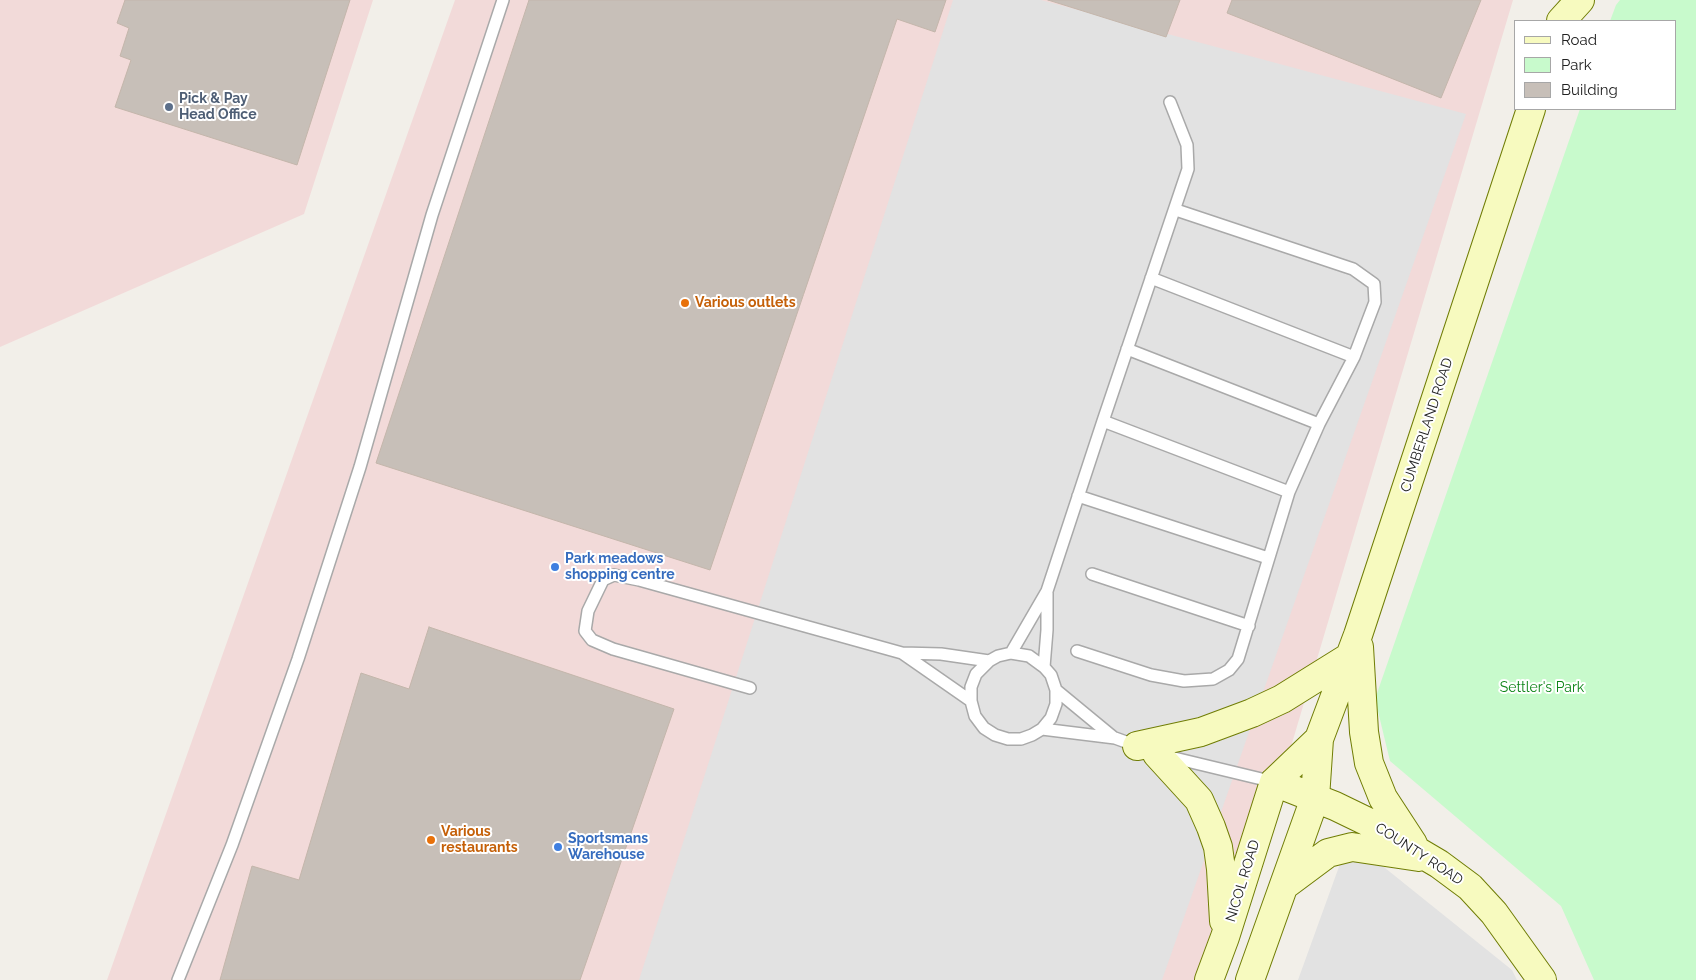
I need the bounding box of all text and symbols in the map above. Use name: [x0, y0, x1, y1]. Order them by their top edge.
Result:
legend: [1514, 20, 1676, 110]
text: Road: [1561, 31, 1597, 49]
text: Park: [1561, 56, 1592, 74]
text: Building: [1561, 81, 1618, 99]
place label: Pick & Pay Head Office: [179, 91, 257, 124]
marker: Pick & Pay Head Office: [163, 101, 175, 113]
place label: Various outlets: [695, 295, 796, 311]
marker: Various outlets: [679, 297, 691, 309]
street label: CUMBERLAND ROAD: [1397, 356, 1457, 494]
place label: Park meadows shopping centre: [565, 551, 675, 584]
marker: Park meadows shopping centre: [549, 561, 561, 573]
park label: Settler's Park: [1500, 680, 1584, 696]
street label: COUNTY ROAD: [1372, 819, 1466, 889]
place label: Various restaurants: [441, 824, 518, 856]
place label: Sportsmans Warehouse: [568, 831, 648, 864]
marker: Various restaurants: [425, 834, 437, 846]
street label: NICOL ROAD: [1223, 838, 1263, 924]
marker: Sportsmans Warehouse: [552, 841, 564, 853]

